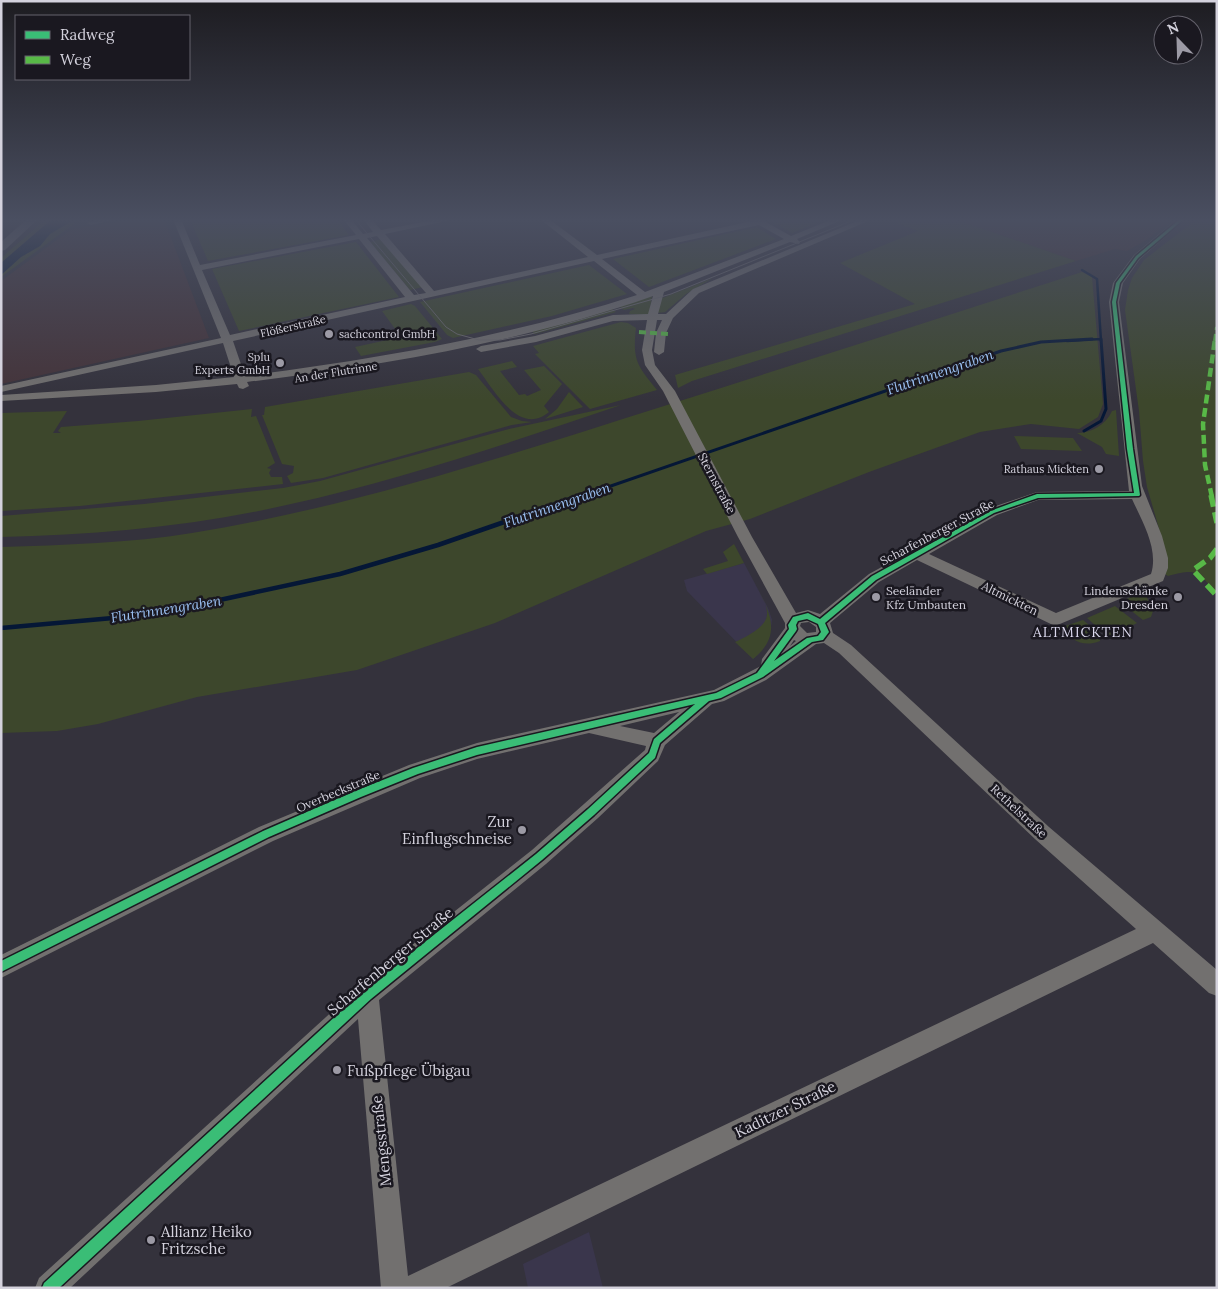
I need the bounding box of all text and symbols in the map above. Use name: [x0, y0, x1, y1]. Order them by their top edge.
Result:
legend: [15, 15, 190, 80]
north arrow: [1153, 15, 1203, 65]
text: N: [1164, 18, 1182, 38]
text: Radweg: [60, 25, 115, 44]
text: Weg: [60, 50, 91, 69]
street label: Flößerstraße: [259, 312, 327, 340]
place label: sachcontrol GmbH: [339, 327, 435, 341]
marker: sachcontrol GmbH: [323, 328, 335, 340]
water label: Flutrinnengraben: [884, 345, 996, 399]
place label: Splu Experts GmbH: [195, 350, 270, 377]
marker: Splu Experts GmbH: [274, 357, 286, 369]
street label: An der Flutrinne: [293, 359, 378, 386]
street label: Sternstraße: [695, 450, 739, 516]
place label: Rathaus Mickten: [1004, 462, 1089, 476]
marker: Rathaus Mickten: [1093, 463, 1105, 475]
water label: Flutrinnengraben: [501, 478, 613, 532]
street label: Scharfenberger Straße: [877, 495, 997, 568]
street label: Altmickten: [978, 577, 1041, 618]
place label: Seeländer Kfz Umbauten: [886, 583, 966, 612]
place label: Lindenschänke Dresden: [1084, 583, 1168, 612]
water label: Flutrinnengraben: [109, 591, 223, 627]
marker: Seeländer Kfz Umbauten: [870, 591, 882, 603]
marker: Lindenschänke Dresden: [1172, 591, 1184, 603]
district label: ALTMICKTEN: [1032, 623, 1133, 641]
street label: Overbeckstraße: [294, 766, 383, 815]
street label: Rethelstraße: [988, 781, 1051, 841]
place label: Zur Einflugschneise: [402, 812, 512, 848]
marker: Zur Einflugschneise: [516, 824, 528, 836]
street label: Scharfenberger Straße: [323, 903, 457, 1019]
place label: Fußpflege Übigau: [347, 1061, 470, 1080]
marker: Fußpflege Übigau: [331, 1064, 343, 1076]
street label: Kaditzer Straße: [731, 1076, 839, 1142]
street label: Mengsstraße: [367, 1095, 395, 1187]
place label: Allianz Heiko Fritzsche: [160, 1222, 252, 1258]
marker: Allianz Heiko Fritzsche: [145, 1234, 157, 1246]

